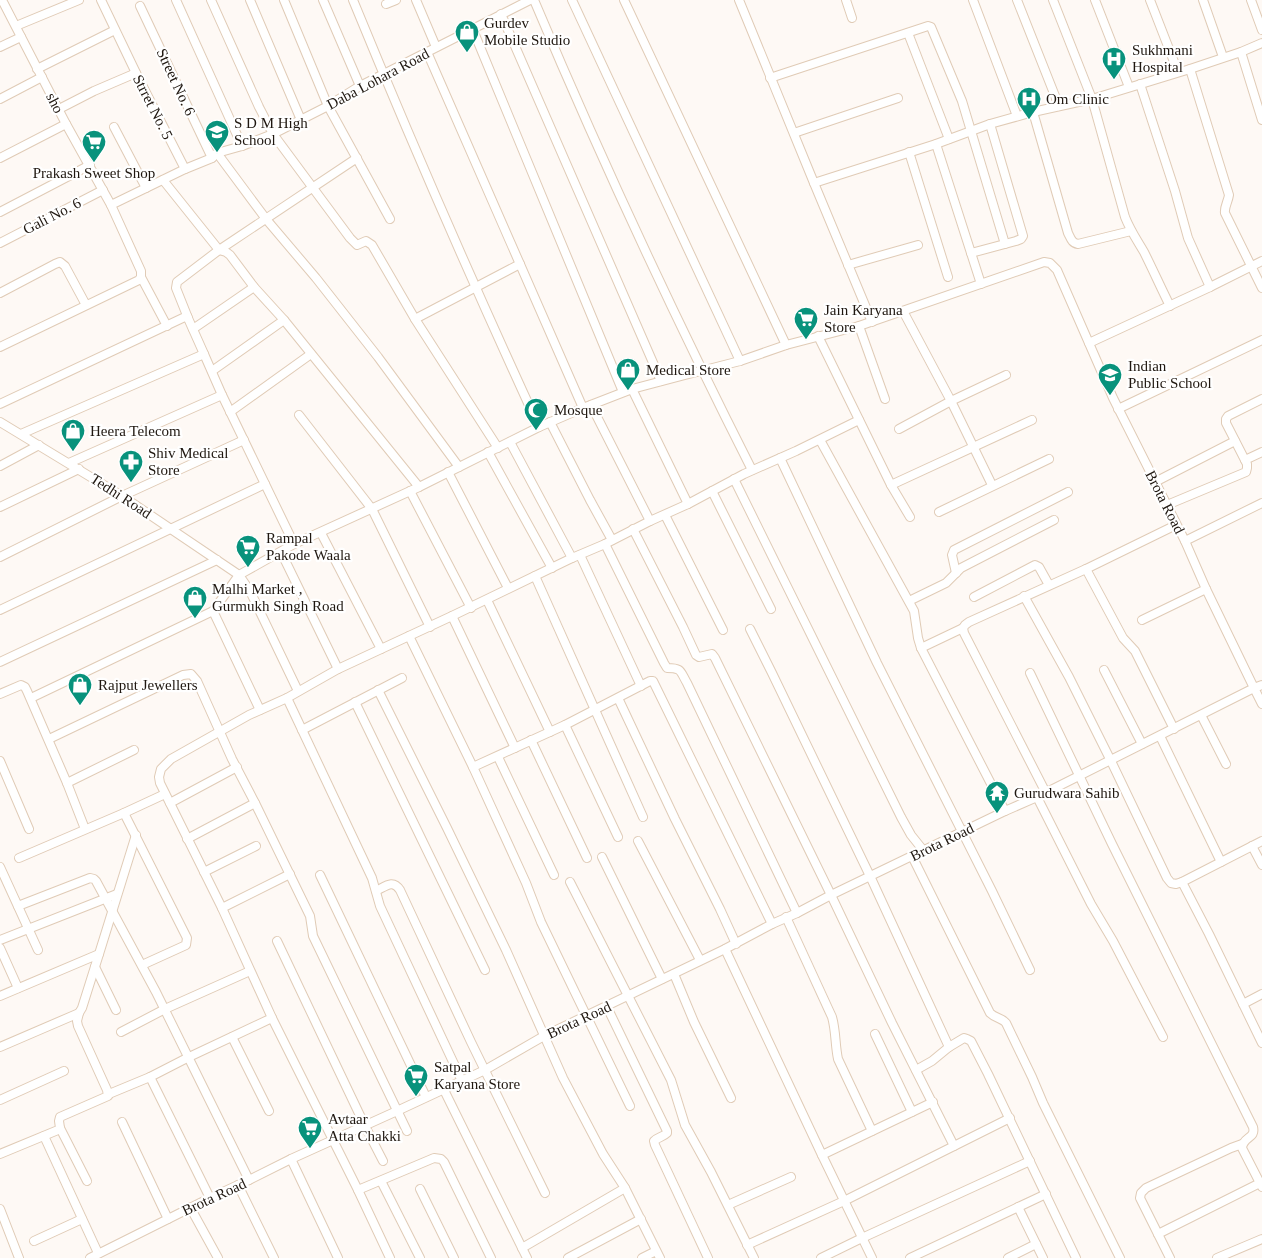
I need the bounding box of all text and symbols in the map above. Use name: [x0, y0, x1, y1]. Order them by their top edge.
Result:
place label: Gurdev Mobile Studio: [484, 15, 570, 48]
shop icon: Gurdev Mobile Studio: [454, 19, 480, 53]
place label: Sukhmani Hospital: [1132, 42, 1193, 75]
street label: Daba Lohara Road: [324, 45, 432, 113]
street label: Street No. 6: [154, 46, 199, 118]
hospital icon: Sukhmani Hospital: [1101, 46, 1127, 80]
street label: Strret No. 5: [130, 72, 176, 142]
hospital icon: Om Clinic: [1016, 86, 1042, 120]
street label: sho: [43, 90, 67, 116]
place label: Om Clinic: [1046, 91, 1109, 107]
place label: S D M High School: [234, 115, 308, 148]
school or university icon: S D M High School: [204, 119, 230, 153]
supermarket icon: Prakash Sweet Shop: [81, 129, 107, 163]
place label: Prakash Sweet Shop: [33, 165, 155, 181]
street label: Gali No. 6: [20, 194, 84, 237]
place label: Jain Karyana Store: [824, 302, 903, 335]
supermarket icon: Jain Karyana Store: [793, 306, 819, 340]
shop icon: Medical Store: [615, 357, 641, 391]
place label: Indian Public School: [1128, 358, 1212, 391]
place label: Medical Store: [646, 362, 731, 378]
school or university icon: Indian Public School: [1097, 362, 1123, 396]
mosque icon: Mosque: [523, 397, 549, 431]
place label: Mosque: [554, 402, 603, 418]
shop icon: Heera Telecom: [60, 418, 86, 452]
place label: Heera Telecom: [90, 423, 181, 439]
place label: Shiv Medical Store: [148, 445, 228, 478]
pharmacy icon: Shiv Medical Store: [118, 449, 144, 483]
street label: Brota Road: [1142, 468, 1188, 537]
street label: Tedhi Road: [88, 470, 155, 522]
place label: Rampal Pakode Waala: [266, 530, 351, 563]
supermarket icon: Rampal Pakode Waala: [235, 534, 261, 568]
place label: Malhi Market , Gurmukh Singh Road: [212, 581, 344, 614]
shop icon: Malhi Market , Gurmukh Singh Road: [182, 585, 208, 619]
shop icon: Rajput Jewellers: [67, 672, 93, 706]
place label: Rajput Jewellers: [98, 677, 198, 693]
temple icon: Gurudwara Sahib: [984, 780, 1010, 814]
place label: Gurudwara Sahib: [1014, 785, 1119, 801]
street label: Brota Road: [908, 820, 977, 864]
street label: Brota Road: [544, 998, 614, 1042]
place label: Satpal Karyana Store: [434, 1059, 521, 1092]
supermarket icon: Satpal Karyana Store: [403, 1063, 429, 1097]
place label: Avtaar Atta Chakki: [328, 1111, 401, 1144]
supermarket icon: Avtaar Atta Chakki: [297, 1115, 323, 1149]
street label: Brota Road: [179, 1175, 249, 1219]

